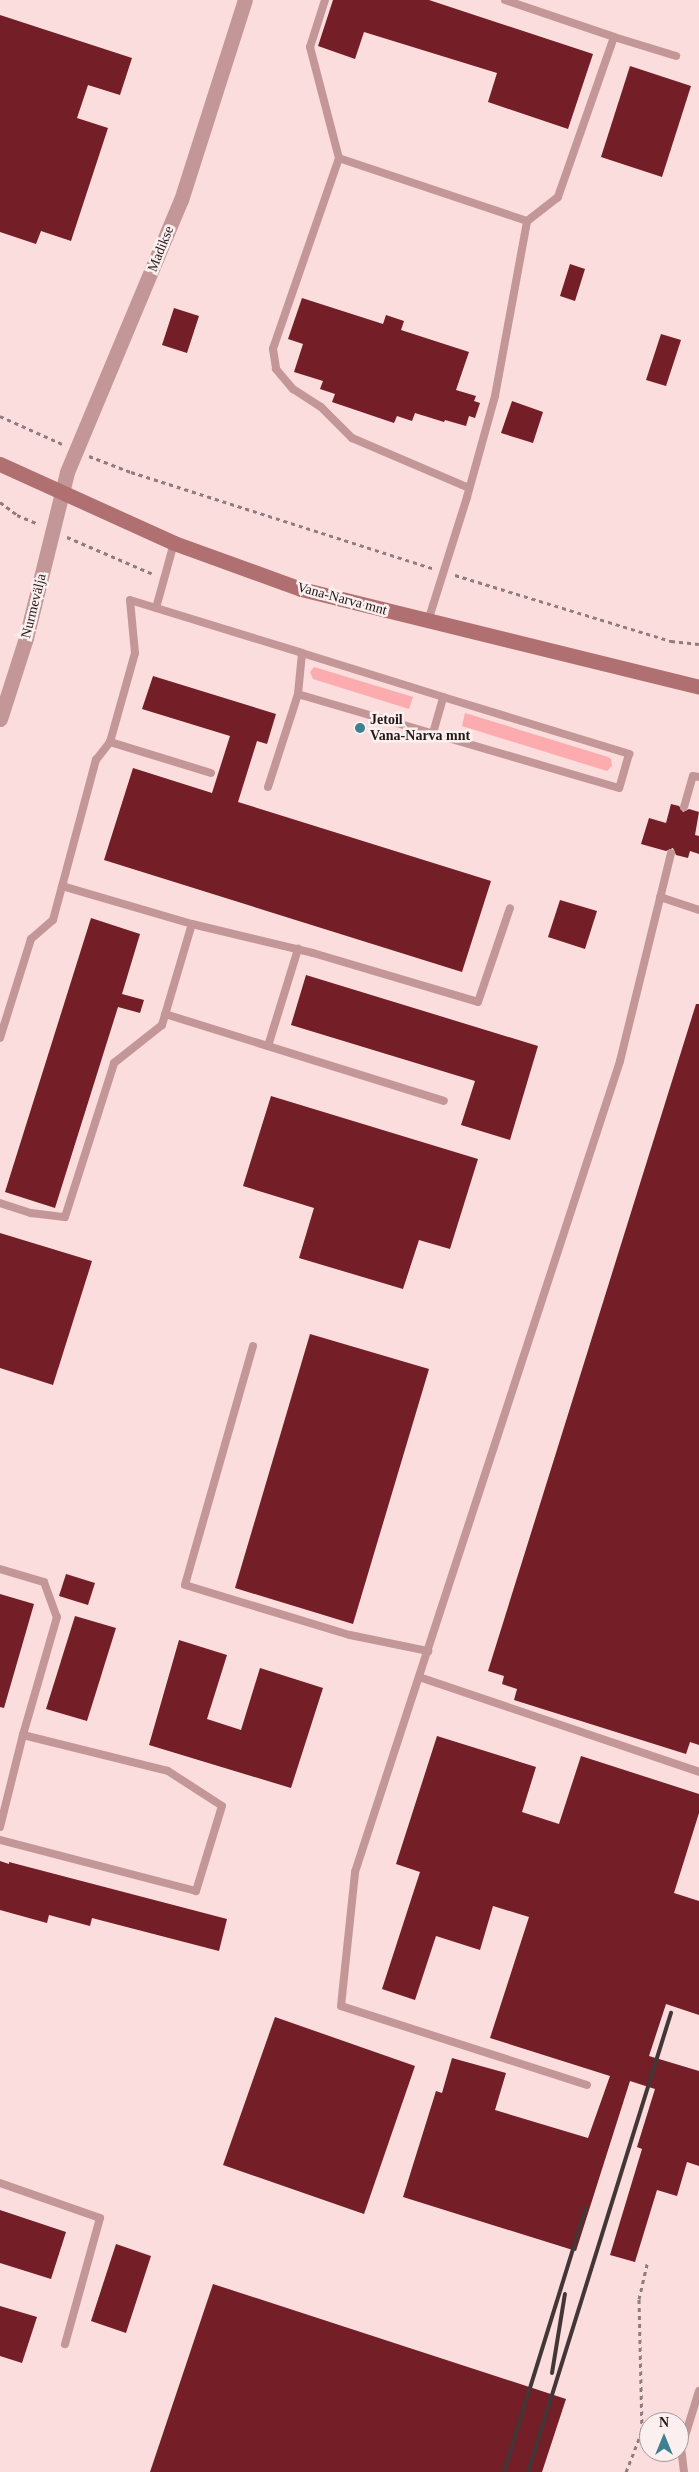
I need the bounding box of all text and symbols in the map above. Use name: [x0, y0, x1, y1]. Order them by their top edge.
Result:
street label: Madikse: [144, 224, 178, 274]
street label: Nurmevälja: [18, 572, 50, 640]
street label: Vana-Narva mnt: [295, 579, 389, 619]
place label: Jetoil Vana-Narva mnt: [370, 712, 470, 744]
marker: Jetoil Vana-Narva mnt: [354, 722, 366, 734]
north arrow: [639, 2412, 689, 2462]
text: N: [659, 2415, 669, 2430]

